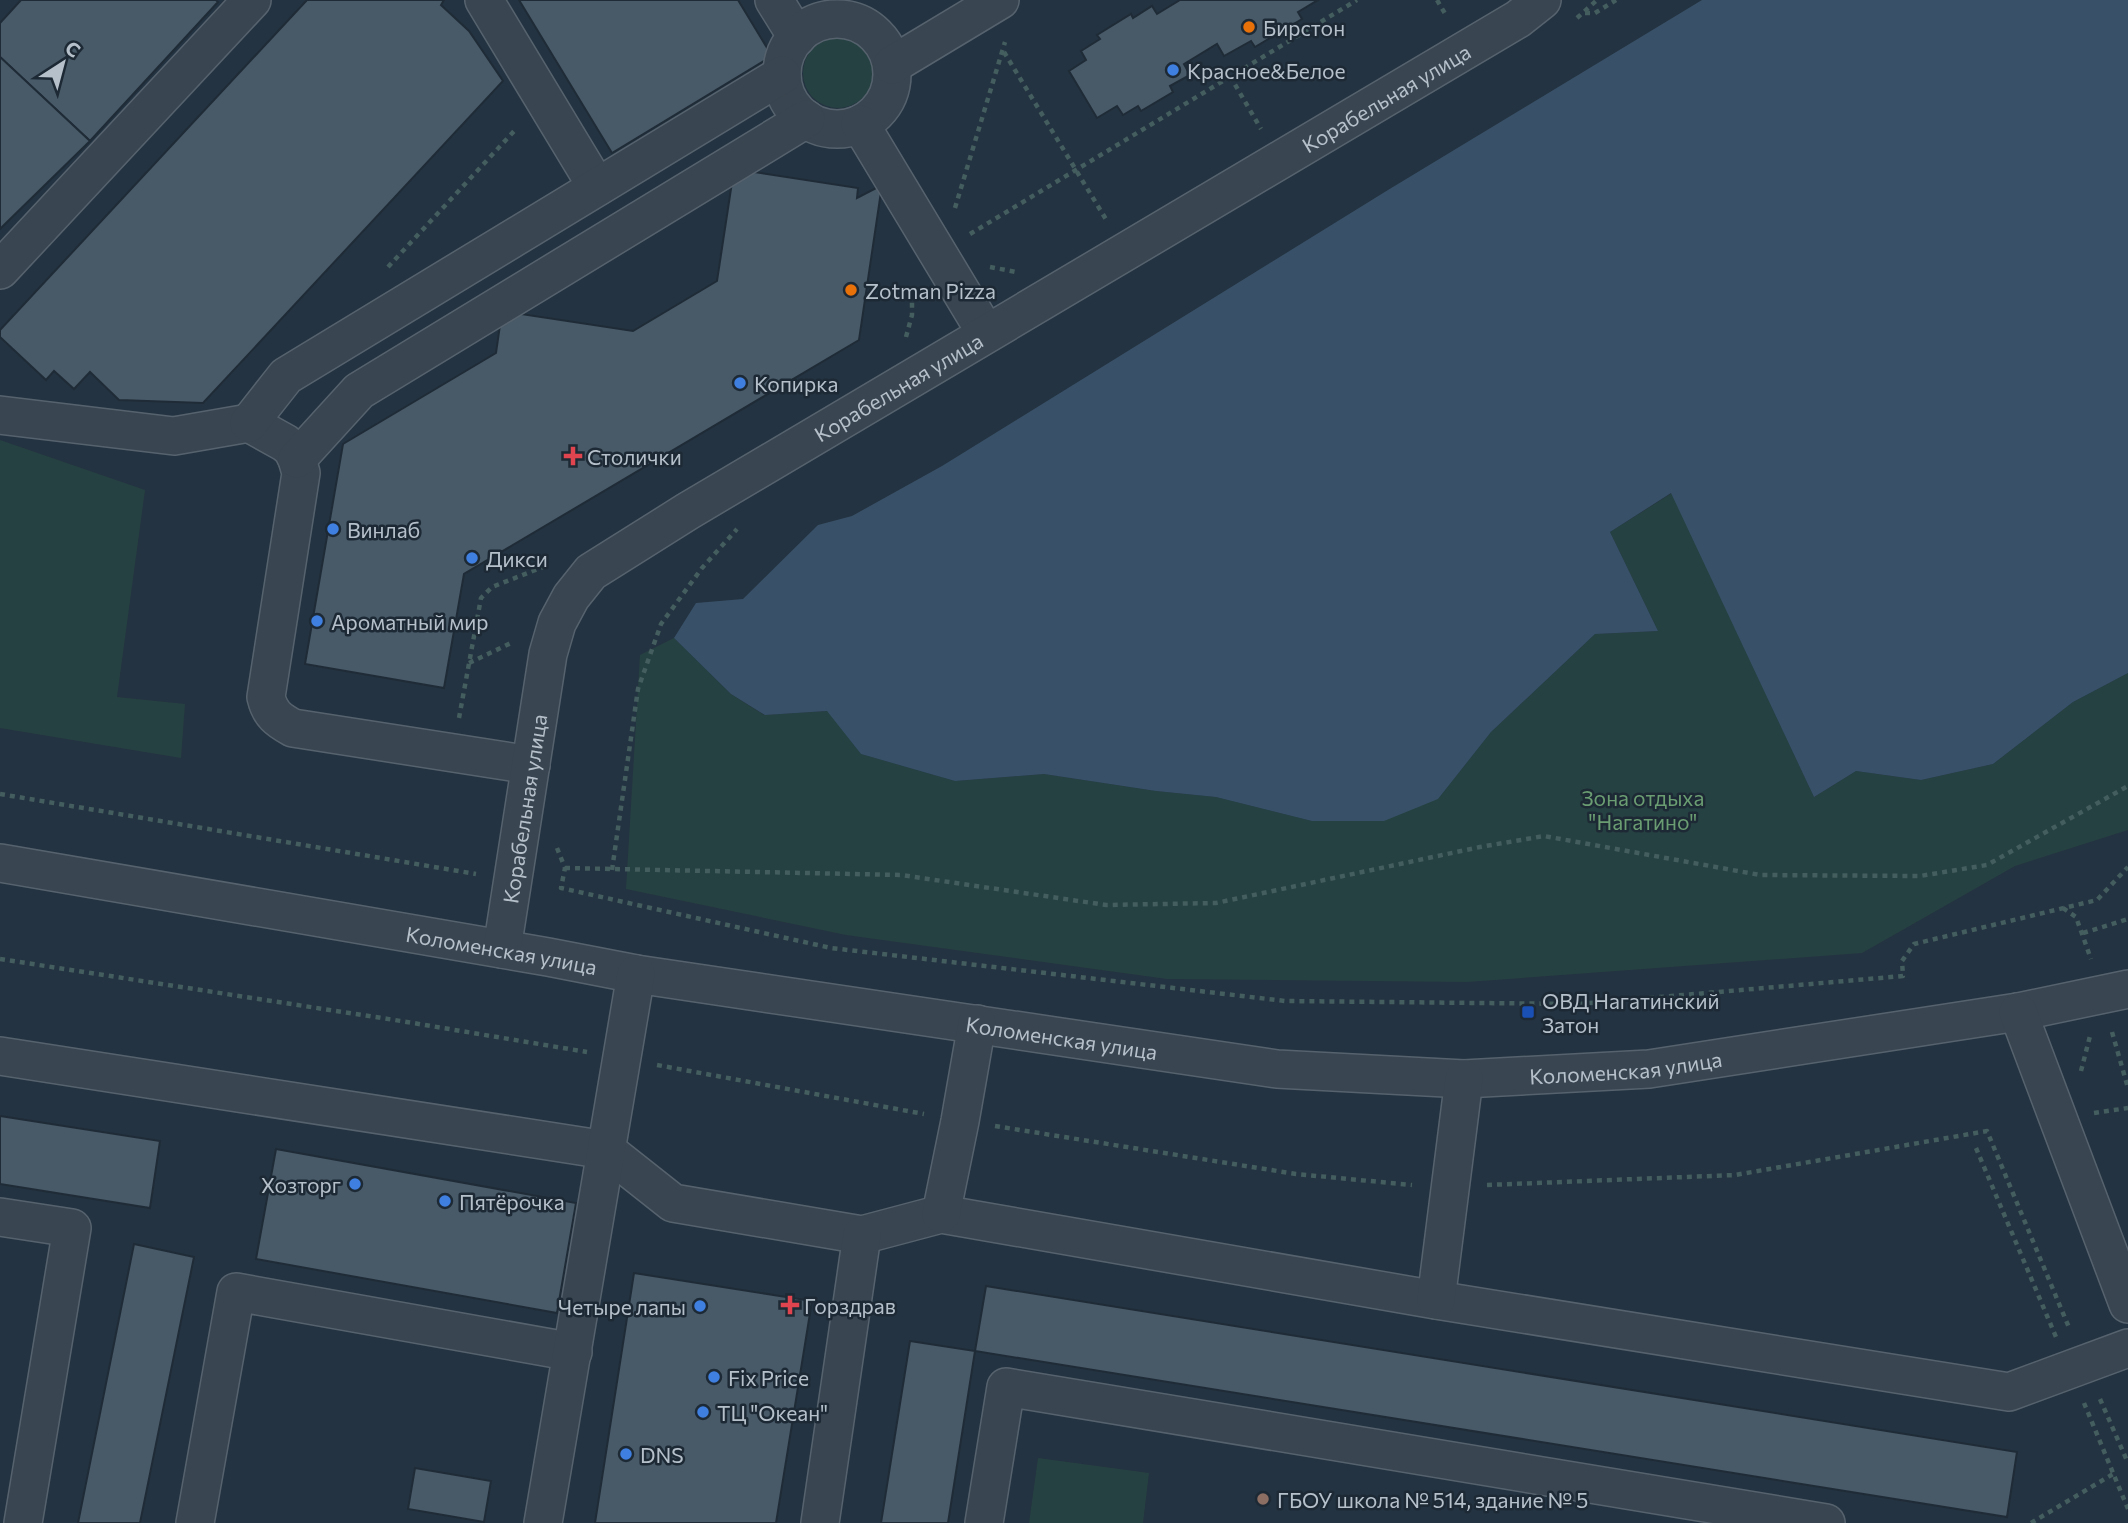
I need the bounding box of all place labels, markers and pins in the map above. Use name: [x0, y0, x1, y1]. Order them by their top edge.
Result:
place label: Бирстон: [1263, 15, 1345, 40]
marker: Бирстон: [1241, 19, 1257, 35]
place label: Красное&Белое: [1187, 58, 1346, 83]
marker: Красное&Белое: [1165, 62, 1181, 78]
place label: Zotman Pizza: [865, 278, 996, 303]
marker: Zotman Pizza: [843, 282, 859, 298]
place label: Копирка: [754, 371, 838, 396]
marker: Копирка: [732, 375, 748, 391]
place label: Столички: [587, 444, 682, 469]
marker: Столички: [565, 448, 581, 464]
place label: Винлаб: [347, 517, 420, 542]
marker: Винлаб: [325, 521, 341, 537]
place label: Дикси: [486, 546, 548, 571]
marker: Дикси: [464, 550, 480, 566]
place label: Ароматный мир: [331, 609, 489, 634]
marker: Ароматный мир: [309, 613, 325, 629]
place label: ОВД Нагатинский Затон: [1542, 988, 1720, 1037]
marker: ОВД Нагатинский Затон: [1520, 1004, 1536, 1020]
place label: Хозторг: [261, 1172, 341, 1197]
marker: Хозторг: [347, 1176, 363, 1192]
place label: Пятёрочка: [459, 1189, 565, 1214]
marker: Пятёрочка: [437, 1193, 453, 1209]
place label: Горздрав: [804, 1293, 896, 1318]
place label: Четыре лапы: [558, 1294, 686, 1319]
marker: Горздрав: [782, 1297, 798, 1313]
marker: Четыре лапы: [692, 1298, 708, 1314]
place label: Fix Price: [728, 1365, 809, 1390]
marker: Fix Price: [706, 1369, 722, 1385]
place label: ТЦ "Океан": [717, 1400, 828, 1425]
marker: ТЦ "Океан": [695, 1404, 711, 1420]
place label: DNS: [640, 1442, 684, 1467]
marker: DNS: [618, 1446, 634, 1462]
place label: ГБОУ школа № 514, здание № 5: [1277, 1487, 1588, 1512]
marker: ГБОУ школа № 514, здание № 5: [1255, 1491, 1271, 1507]

